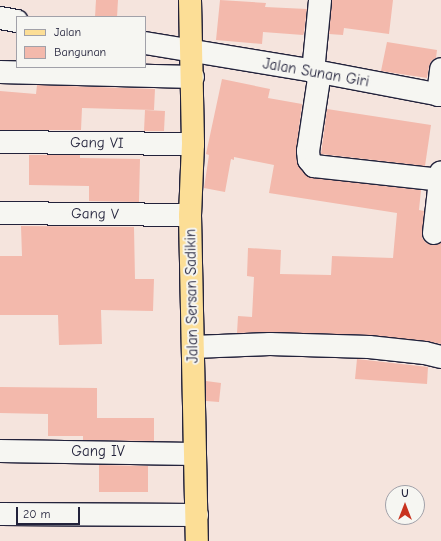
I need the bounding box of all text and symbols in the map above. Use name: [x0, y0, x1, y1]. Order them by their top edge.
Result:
legend: [16, 16, 146, 68]
text: Jalan: [54, 25, 81, 39]
text: Bangunan: [54, 45, 106, 59]
street label: Jalan Sunan Giri: [261, 55, 371, 91]
street label: Gang VI: [70, 134, 124, 152]
street label: Gang V: [71, 205, 119, 223]
street label: Jalan Sersan Sadikin: [182, 229, 202, 363]
street label: Gang IV: [71, 443, 125, 461]
north arrow: [385, 485, 425, 525]
text: U: [401, 487, 409, 500]
scale bar: [18, 499, 82, 525]
text: 20 m: [23, 507, 51, 521]

